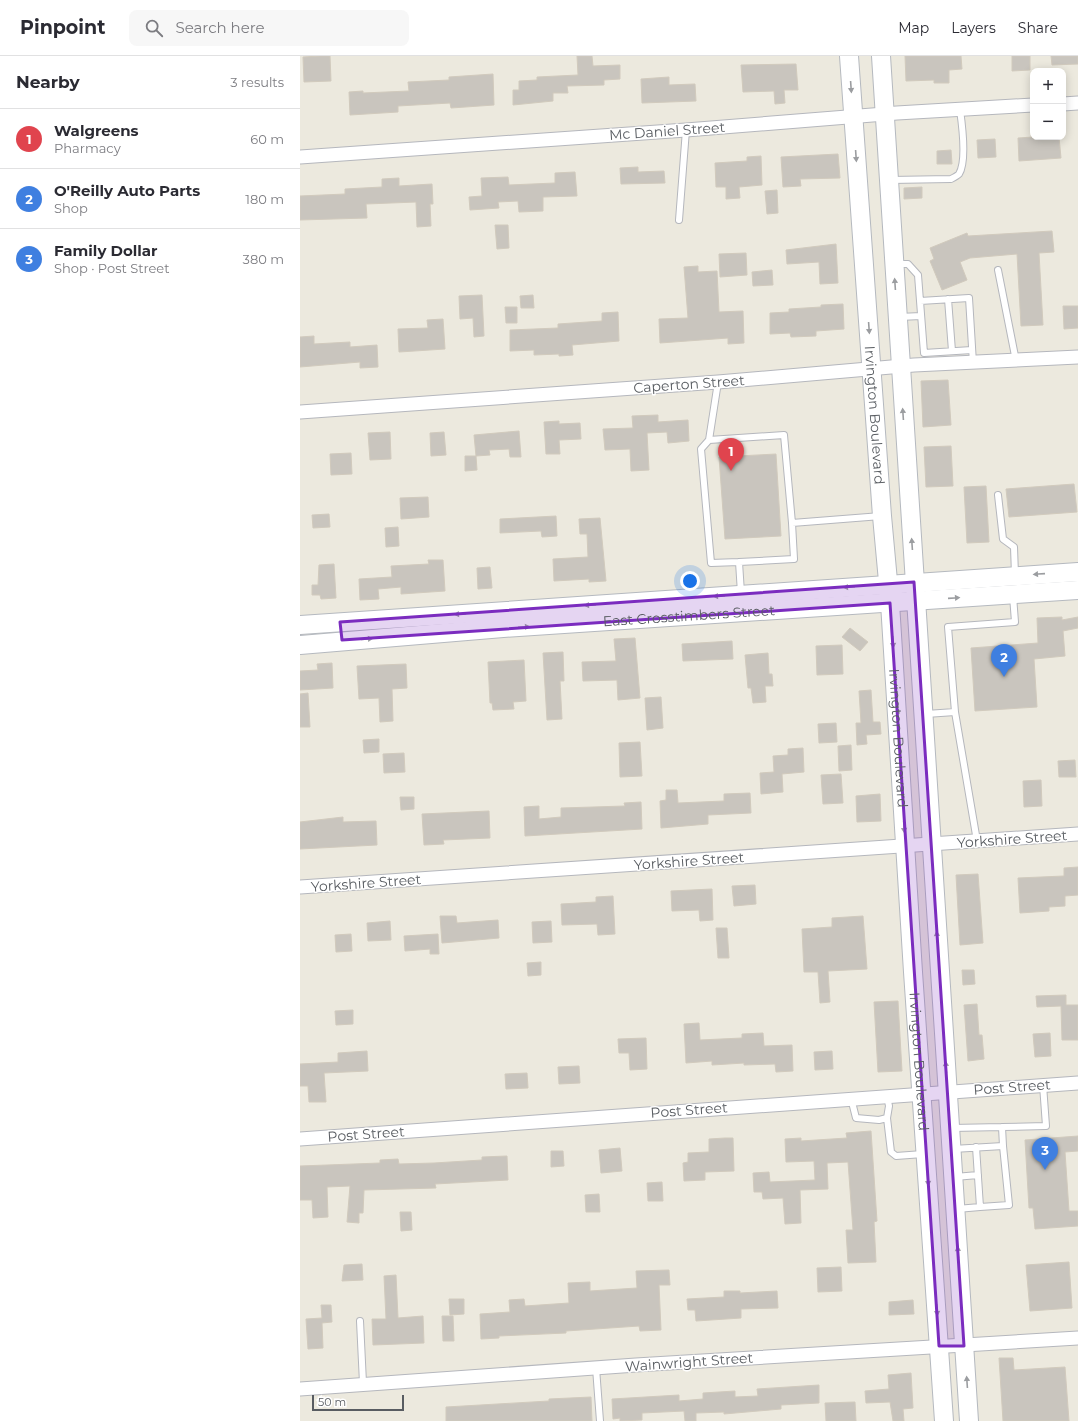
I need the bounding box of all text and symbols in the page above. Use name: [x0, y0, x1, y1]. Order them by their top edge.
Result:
search box: [129, 10, 409, 46]
text: Pinpoint: [20, 16, 105, 39]
icon: search: [143, 17, 165, 39]
text: Search here: [175, 18, 265, 37]
text: Map: [898, 19, 929, 37]
text: Layers: [951, 19, 996, 37]
text: Share: [1018, 19, 1058, 37]
map controls: [1030, 68, 1066, 140]
button: +: [1030, 68, 1066, 104]
text: Nearby: [16, 72, 80, 92]
text: 3 results: [230, 74, 284, 90]
one-way arrow: [848, 81, 855, 93]
button: −: [1030, 104, 1066, 140]
street label: Mc Daniel Street: [608, 118, 726, 144]
text: Walgreens: [54, 121, 139, 140]
text: 1: [26, 131, 32, 147]
text: 60 m: [250, 131, 284, 147]
text: Pharmacy: [54, 140, 121, 156]
one-way arrow: [853, 150, 860, 162]
text: O'Reilly Auto Parts: [54, 181, 200, 200]
text: 2: [25, 191, 33, 207]
text: 180 m: [245, 191, 284, 207]
text: Shop: [54, 200, 88, 216]
text: Family Dollar: [54, 241, 158, 260]
text: 3: [25, 251, 33, 267]
text: 380 m: [243, 251, 284, 267]
text: Shop · Post Street: [54, 260, 169, 276]
one-way arrow: [892, 278, 899, 290]
one-way arrow: [865, 322, 872, 334]
street label: Irvington Boulevard: [861, 345, 889, 485]
street label: Caperton Street: [633, 371, 746, 397]
one-way arrow: [900, 408, 907, 420]
pin: 1: [718, 438, 744, 471]
one-way arrow: [908, 538, 915, 550]
your location: [680, 571, 700, 591]
one-way arrow: [1033, 571, 1045, 578]
one-way arrow: [843, 584, 855, 591]
one-way arrow: [713, 593, 725, 600]
one-way arrow: [948, 594, 960, 601]
street label: East Crosstimbers Street: [602, 601, 776, 630]
one-way arrow: [583, 602, 596, 608]
one-way arrow: [454, 610, 466, 617]
one-way arrow: [518, 624, 531, 630]
one-way arrow: [361, 635, 373, 642]
one-way arrow: [889, 636, 896, 648]
pin: 2: [991, 644, 1017, 677]
street label: Irvington Boulevard: [885, 668, 912, 808]
one-way arrow: [901, 821, 908, 833]
street label: Yorkshire Street: [956, 826, 1068, 852]
street label: Yorkshire Street: [633, 848, 745, 874]
street label: Yorkshire Street: [310, 870, 422, 896]
one-way arrow: [934, 931, 941, 943]
street label: Irvington Boulevard: [905, 991, 933, 1132]
one-way arrow: [943, 1060, 949, 1073]
street label: Post Street: [973, 1075, 1051, 1099]
street label: Post Street: [650, 1098, 728, 1122]
street label: Post Street: [327, 1122, 405, 1146]
pin: 3: [1032, 1137, 1058, 1170]
one-way arrow: [925, 1174, 932, 1186]
one-way arrow: [955, 1246, 962, 1258]
one-way arrow: [933, 1304, 940, 1316]
street label: Wainwright Street: [624, 1349, 754, 1375]
one-way arrow: [963, 1376, 970, 1388]
scale bar: [312, 1393, 404, 1412]
text: 50 m: [318, 1395, 346, 1409]

